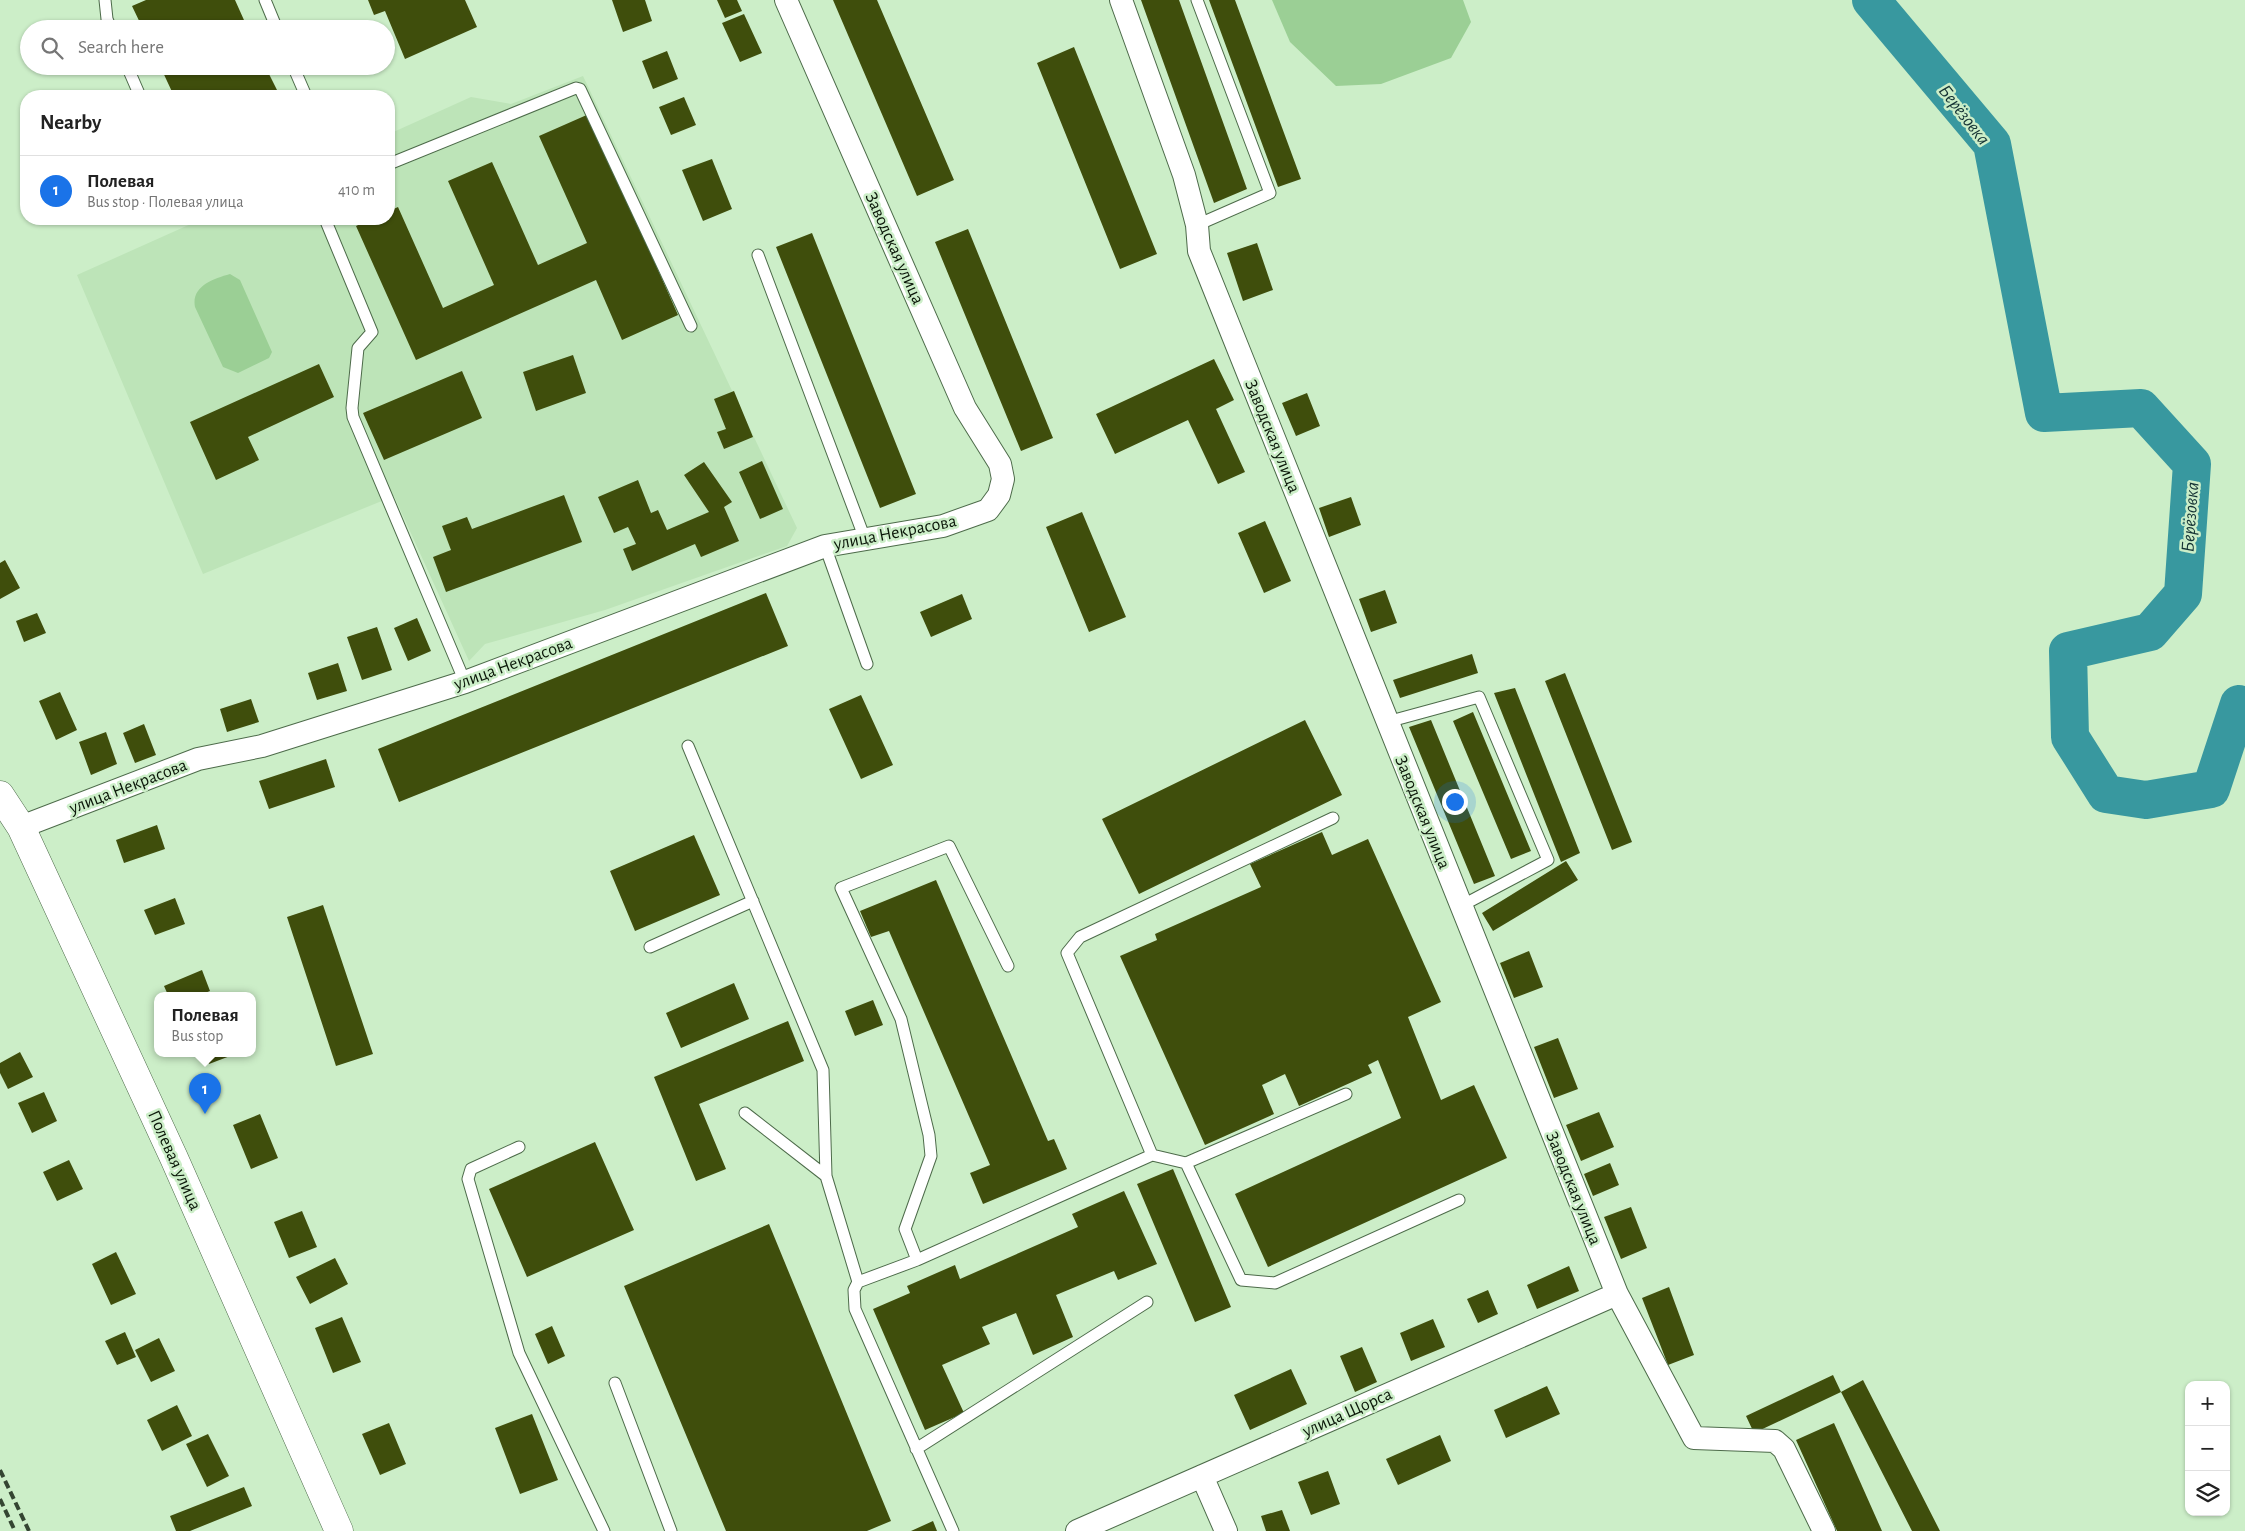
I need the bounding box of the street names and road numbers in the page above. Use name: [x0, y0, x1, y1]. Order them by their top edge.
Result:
street label: Заводская улица: [861, 190, 927, 307]
street label: Заводская улица: [1241, 377, 1303, 496]
street label: улица Некрасова: [831, 512, 958, 554]
street label: улица Некрасова: [451, 634, 575, 694]
street label: Заводская улица: [1391, 753, 1453, 872]
street label: улица Некрасова: [66, 756, 190, 818]
street label: Полевая улица: [144, 1108, 204, 1213]
street label: Заводская улица: [1542, 1129, 1604, 1248]
street label: улица Щорса: [1299, 1385, 1395, 1441]

